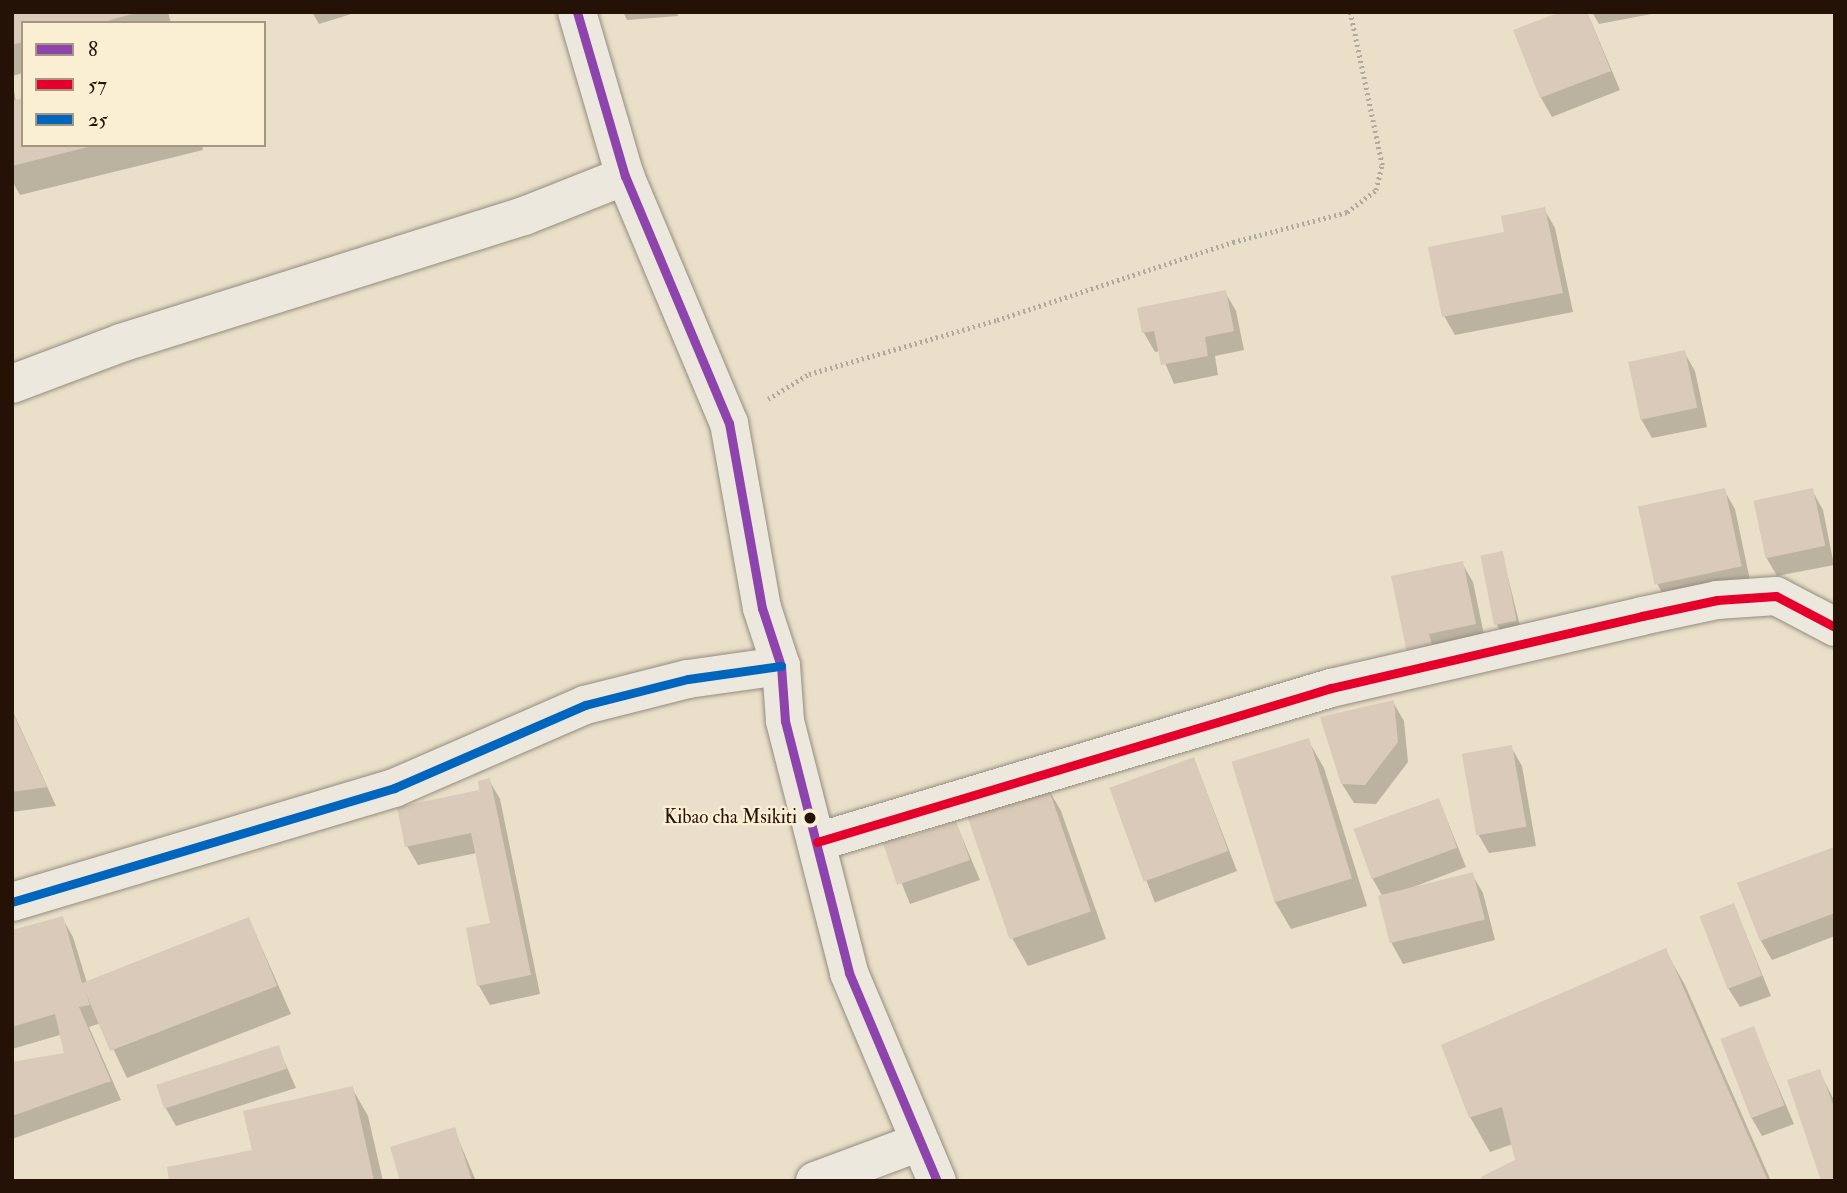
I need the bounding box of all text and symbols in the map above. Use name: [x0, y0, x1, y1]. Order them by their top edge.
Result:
legend: [21, 21, 266, 147]
text: 8: [88, 36, 98, 63]
text: 57: [88, 71, 107, 98]
text: 25: [88, 106, 108, 133]
place label: Kibao cha Msikiti: [664, 807, 797, 829]
marker: Kibao cha Msikiti: [803, 811, 817, 825]

